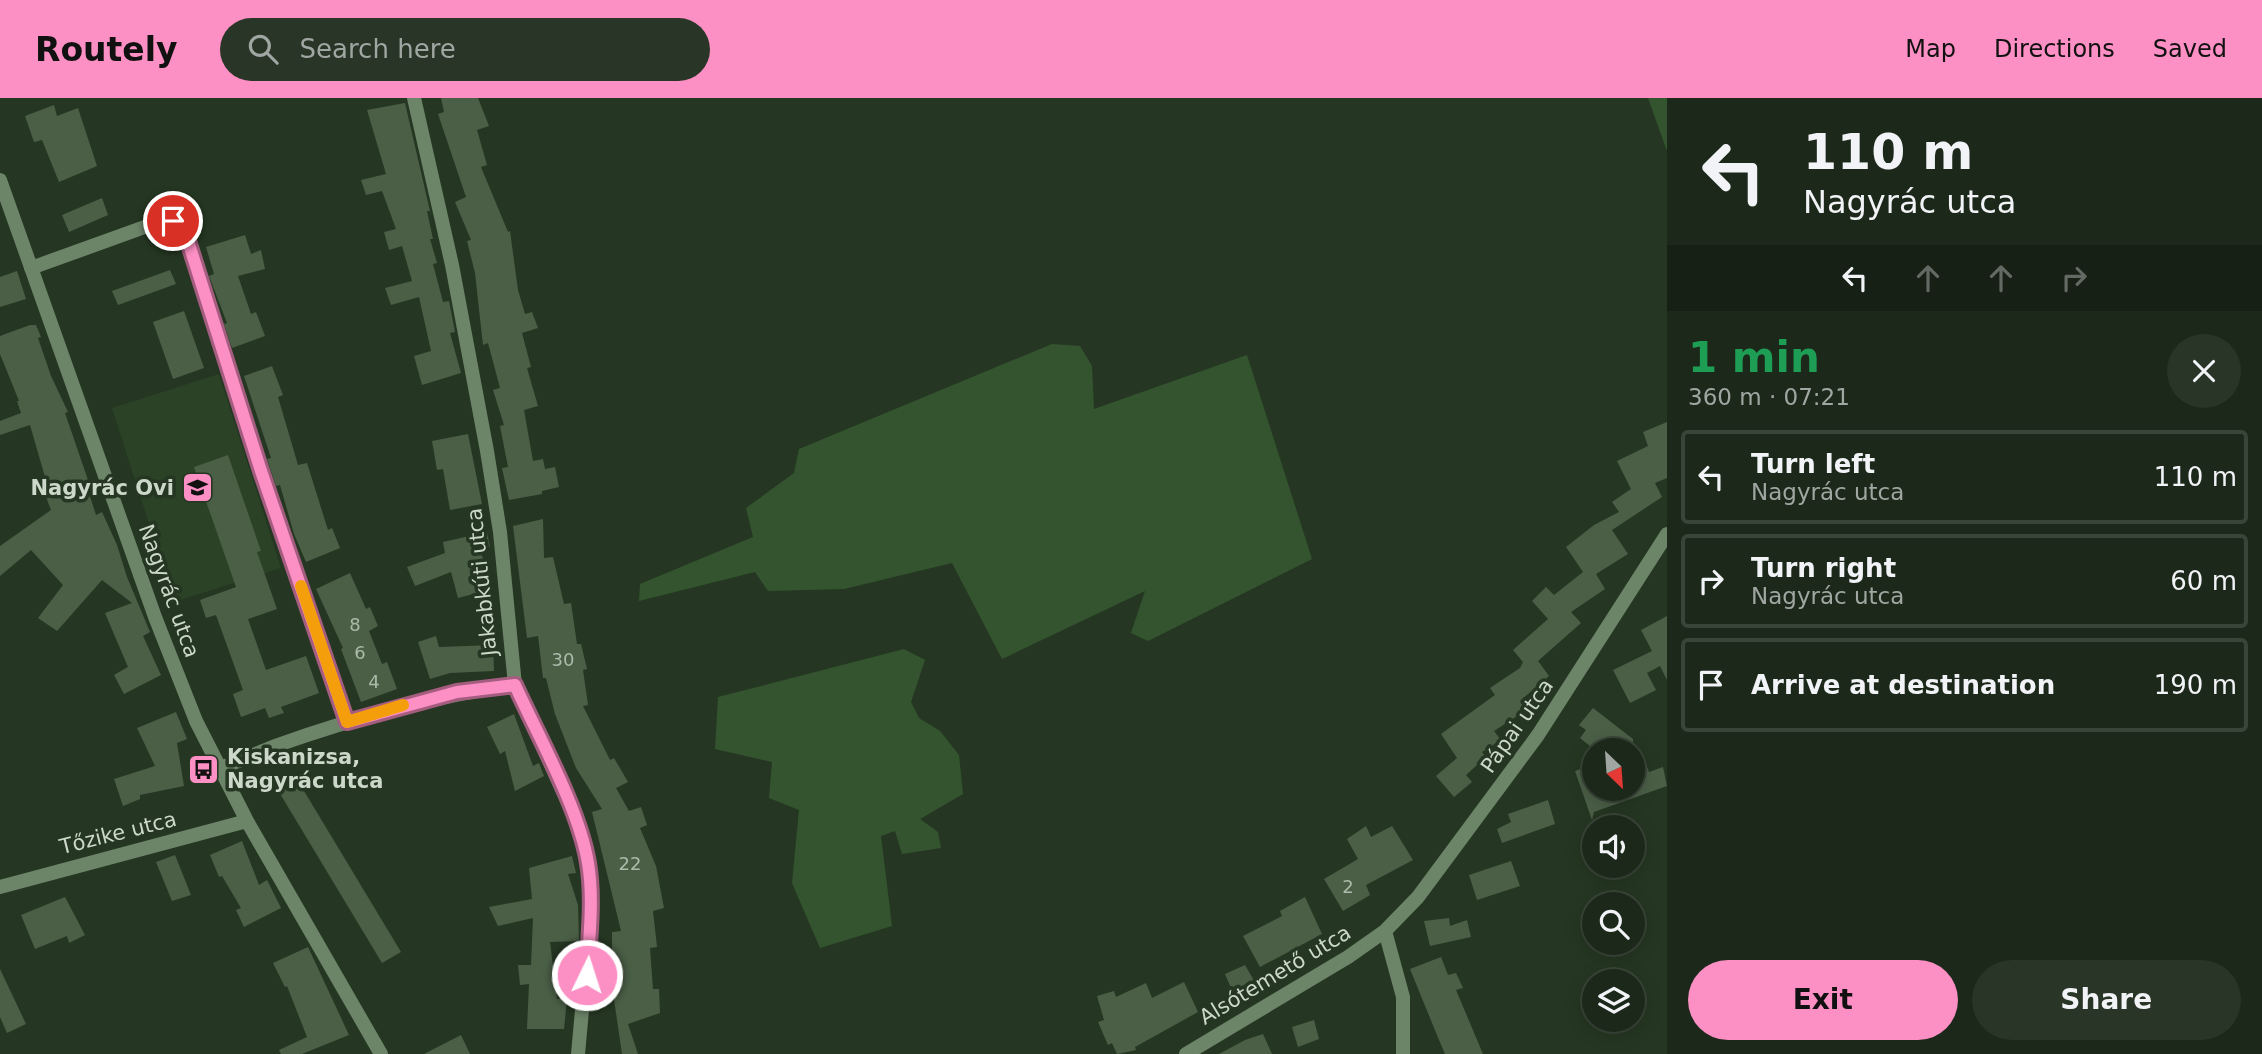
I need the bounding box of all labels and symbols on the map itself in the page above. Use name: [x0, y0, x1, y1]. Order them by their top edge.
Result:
pin: [143, 191, 203, 251]
school or university icon: Nagyrác Ovi: [180, 471, 214, 505]
place label: Nagyrác Ovi: [31, 476, 174, 500]
street label: Jakabkúti utca: [462, 507, 502, 659]
street label: Nagyrác utca: [134, 521, 204, 661]
house number: 8: [349, 614, 361, 635]
house number: 6: [354, 642, 366, 663]
house number: 30: [552, 649, 574, 670]
house number: 4: [368, 671, 380, 692]
street label: Pápai utca: [1476, 674, 1558, 778]
north arrow: [1582, 738, 1645, 802]
place label: Kiskanizsa, Nagyrác utca: [227, 745, 383, 793]
bus stop icon: Kiskanizsa, Nagyrác utca: [187, 752, 221, 786]
street label: Tőzike utca: [56, 807, 179, 859]
house number: 22: [619, 853, 641, 874]
house number: 2: [1342, 876, 1354, 897]
street label: Alsótemető utca: [1195, 920, 1355, 1030]
position arrow: [550, 938, 624, 1012]

